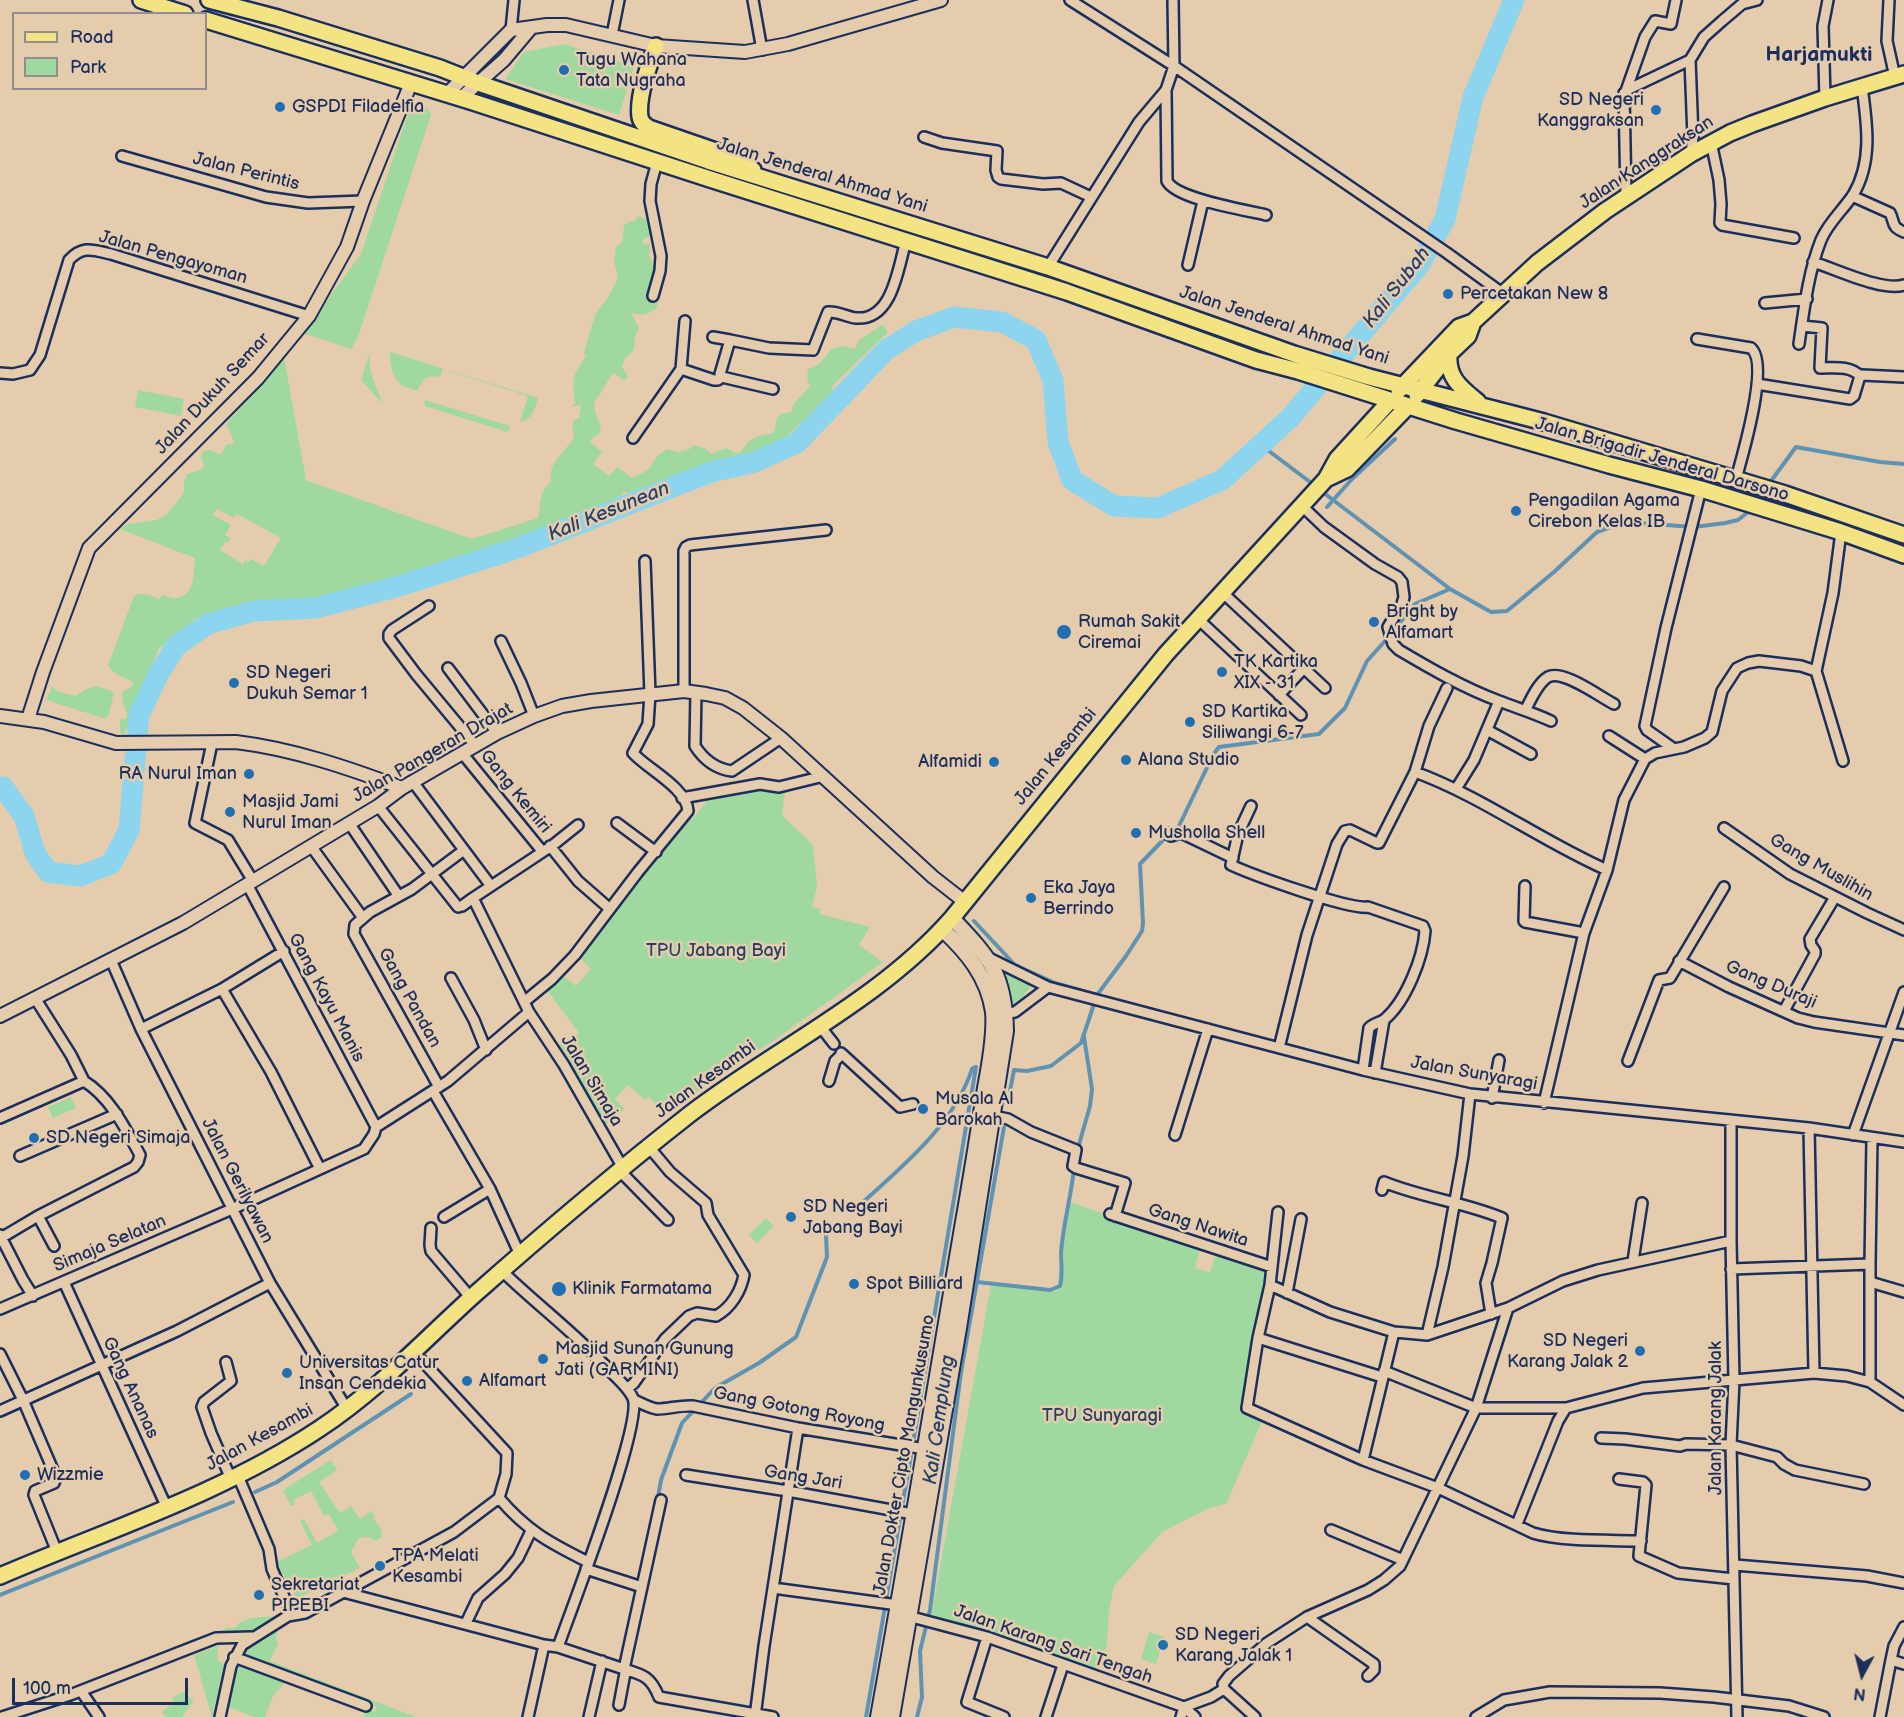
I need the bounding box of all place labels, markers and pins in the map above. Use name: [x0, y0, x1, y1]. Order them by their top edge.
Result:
place label: Tugu Wahana Tata Nugraha: [576, 49, 687, 92]
marker: Tugu Wahana Tata Nugraha: [557, 63, 571, 77]
place label: SD Negeri Kanggraksan: [1537, 89, 1644, 132]
place label: GSPDI Filadelfia: [292, 96, 424, 118]
marker: GSPDI Filadelfia: [273, 100, 287, 114]
marker: SD Negeri Kanggraksan: [1649, 103, 1663, 117]
place label: Percetakan New 8: [1460, 283, 1608, 305]
marker: Percetakan New 8: [1441, 287, 1455, 301]
place label: Pengadilan Agama Cirebon Kelas IB: [1528, 490, 1680, 532]
marker: Pengadilan Agama Cirebon Kelas IB: [1509, 504, 1523, 518]
place label: Bright by Alfamart: [1386, 601, 1458, 644]
place label: Rumah Sakit Ciremai: [1078, 611, 1180, 654]
marker: Bright by Alfamart: [1367, 615, 1381, 629]
marker: Rumah Sakit Ciremai: [1055, 623, 1073, 641]
place label: TK Kartika XIX - 31: [1234, 651, 1318, 694]
place label: SD Negeri Dukuh Semar 1: [246, 662, 368, 704]
marker: TK Kartika XIX - 31: [1215, 665, 1229, 679]
marker: SD Negeri Dukuh Semar 1: [227, 676, 241, 690]
place label: SD Kartika Siliwangi 6-7: [1202, 701, 1304, 744]
marker: SD Kartika Siliwangi 6-7: [1183, 715, 1197, 729]
place label: Alana Studio: [1138, 749, 1239, 771]
place label: Alfamidi: [918, 751, 982, 773]
marker: Alana Studio: [1119, 753, 1133, 767]
marker: Alfamidi: [987, 755, 1001, 769]
place label: RA Nurul Iman: [119, 763, 237, 785]
marker: RA Nurul Iman: [242, 767, 256, 781]
place label: Masjid Jami Nurul Iman: [242, 791, 339, 834]
marker: Masjid Jami Nurul Iman: [223, 805, 237, 819]
place label: Musholla Shell: [1148, 822, 1265, 844]
marker: Musholla Shell: [1129, 826, 1143, 840]
place label: Eka Jaya Berrindo: [1043, 877, 1115, 920]
marker: Eka Jaya Berrindo: [1024, 891, 1038, 905]
place label: Musala Al Barokah: [935, 1088, 1014, 1130]
marker: Musala Al Barokah: [916, 1102, 930, 1116]
place label: SD Negeri Simaja: [46, 1127, 190, 1149]
marker: SD Negeri Simaja: [27, 1131, 41, 1145]
place label: SD Negeri Jabang Bayi: [803, 1196, 903, 1238]
marker: SD Negeri Jabang Bayi: [784, 1210, 798, 1224]
place label: Spot Billiard: [866, 1273, 963, 1295]
marker: Spot Billiard: [847, 1277, 861, 1291]
place label: Klinik Farmatama: [572, 1278, 712, 1300]
marker: Klinik Farmatama: [550, 1280, 568, 1298]
place label: SD Negeri Karang Jalak 2: [1507, 1330, 1628, 1372]
place label: Masjid Sunan Gunung Jati (GARMINI): [555, 1338, 734, 1380]
marker: SD Negeri Karang Jalak 2: [1633, 1344, 1647, 1358]
place label: Universitas Catur Insan Cendekia: [299, 1352, 439, 1394]
marker: Masjid Sunan Gunung Jati (GARMINI): [536, 1352, 550, 1366]
marker: Universitas Catur Insan Cendekia: [280, 1366, 294, 1380]
place label: Alfamart: [479, 1370, 546, 1392]
marker: Alfamart: [460, 1374, 474, 1388]
place label: Wizzmie: [37, 1464, 104, 1486]
marker: Wizzmie: [18, 1468, 32, 1482]
place label: TPA Melati Kesambi: [392, 1545, 479, 1588]
marker: TPA Melati Kesambi: [373, 1559, 387, 1573]
place label: Sekretariat PIPEBI: [271, 1574, 360, 1616]
marker: Sekretariat PIPEBI: [252, 1588, 266, 1602]
place label: SD Negeri Karang Jalak 1: [1175, 1624, 1292, 1666]
marker: SD Negeri Karang Jalak 1: [1156, 1638, 1170, 1652]

